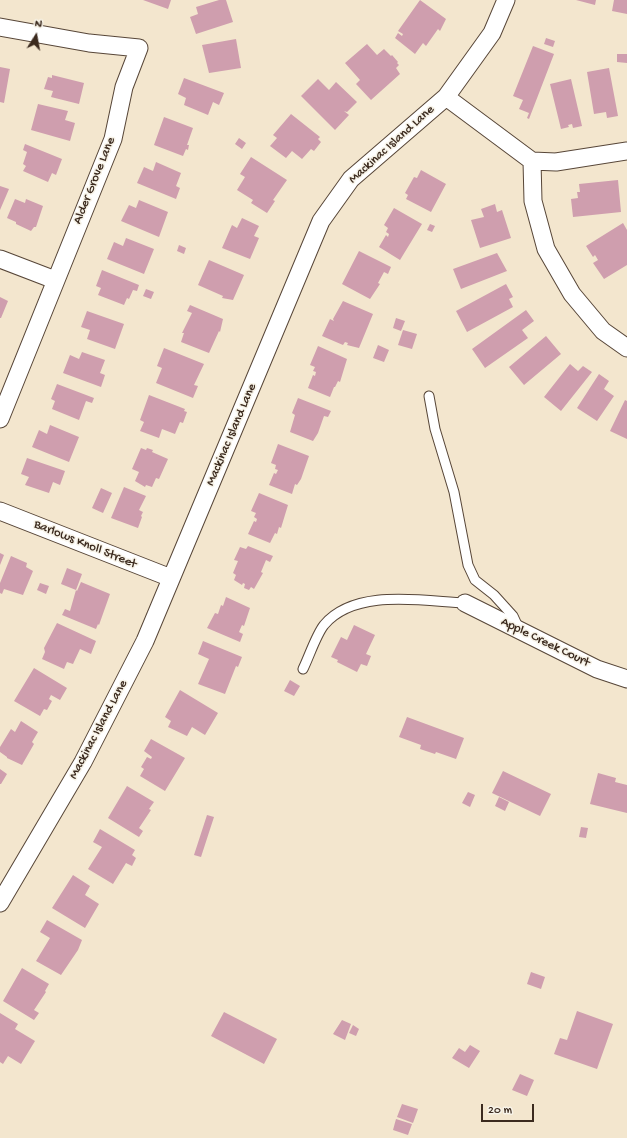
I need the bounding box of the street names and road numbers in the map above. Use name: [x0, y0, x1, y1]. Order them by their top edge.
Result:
street label: Mackinac Island Lane: [346, 102, 438, 188]
street label: Alder Grove Lane: [70, 135, 120, 227]
street label: Mackinac Island Lane: [203, 381, 261, 489]
street label: Barlows Knoll Street: [31, 517, 139, 573]
street label: Apple Creek Court: [498, 615, 592, 671]
street label: Mackinac Island Lane: [66, 678, 132, 782]

